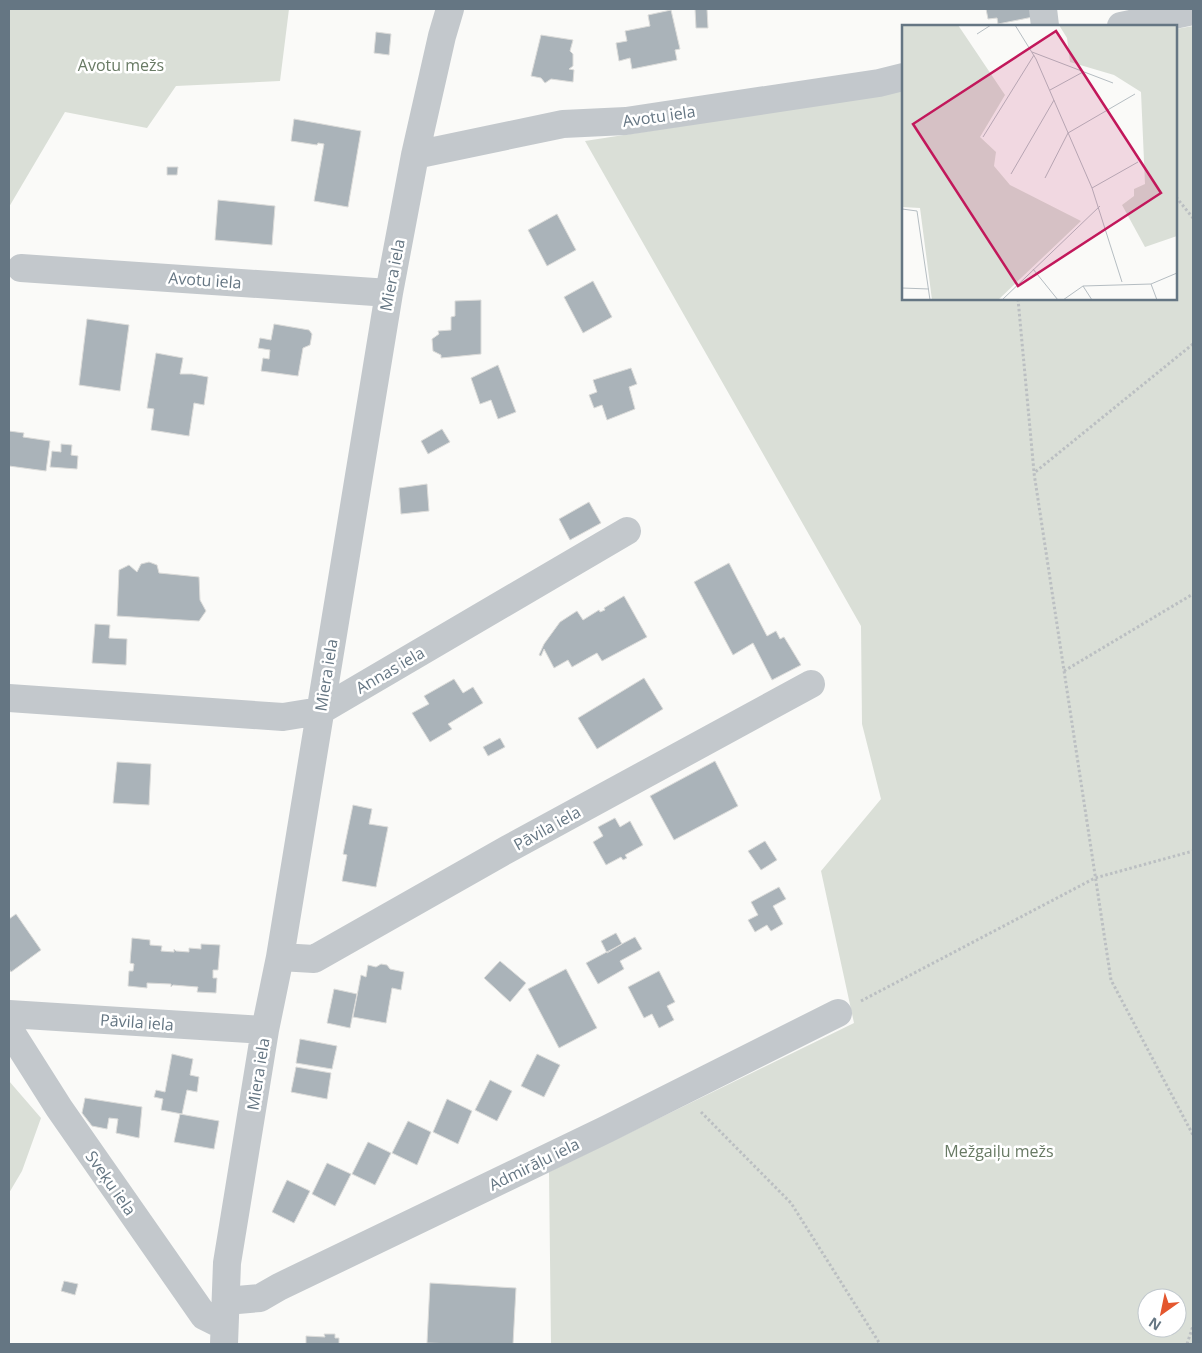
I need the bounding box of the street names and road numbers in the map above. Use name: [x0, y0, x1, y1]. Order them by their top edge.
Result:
street label: Avotu iela: [621, 100, 697, 132]
street label: Miera iela: [374, 237, 410, 313]
street label: Avotu iela: [168, 266, 242, 294]
street label: Miera iela: [309, 637, 343, 713]
street label: Annas iela: [351, 641, 429, 699]
street label: Pāvila iela: [509, 801, 585, 855]
street label: Pāvila iela: [100, 1008, 174, 1036]
street label: Miera iela: [241, 1036, 275, 1112]
street label: Admirāļu iela: [485, 1133, 583, 1195]
street label: Sveķu iela: [81, 1146, 141, 1220]

